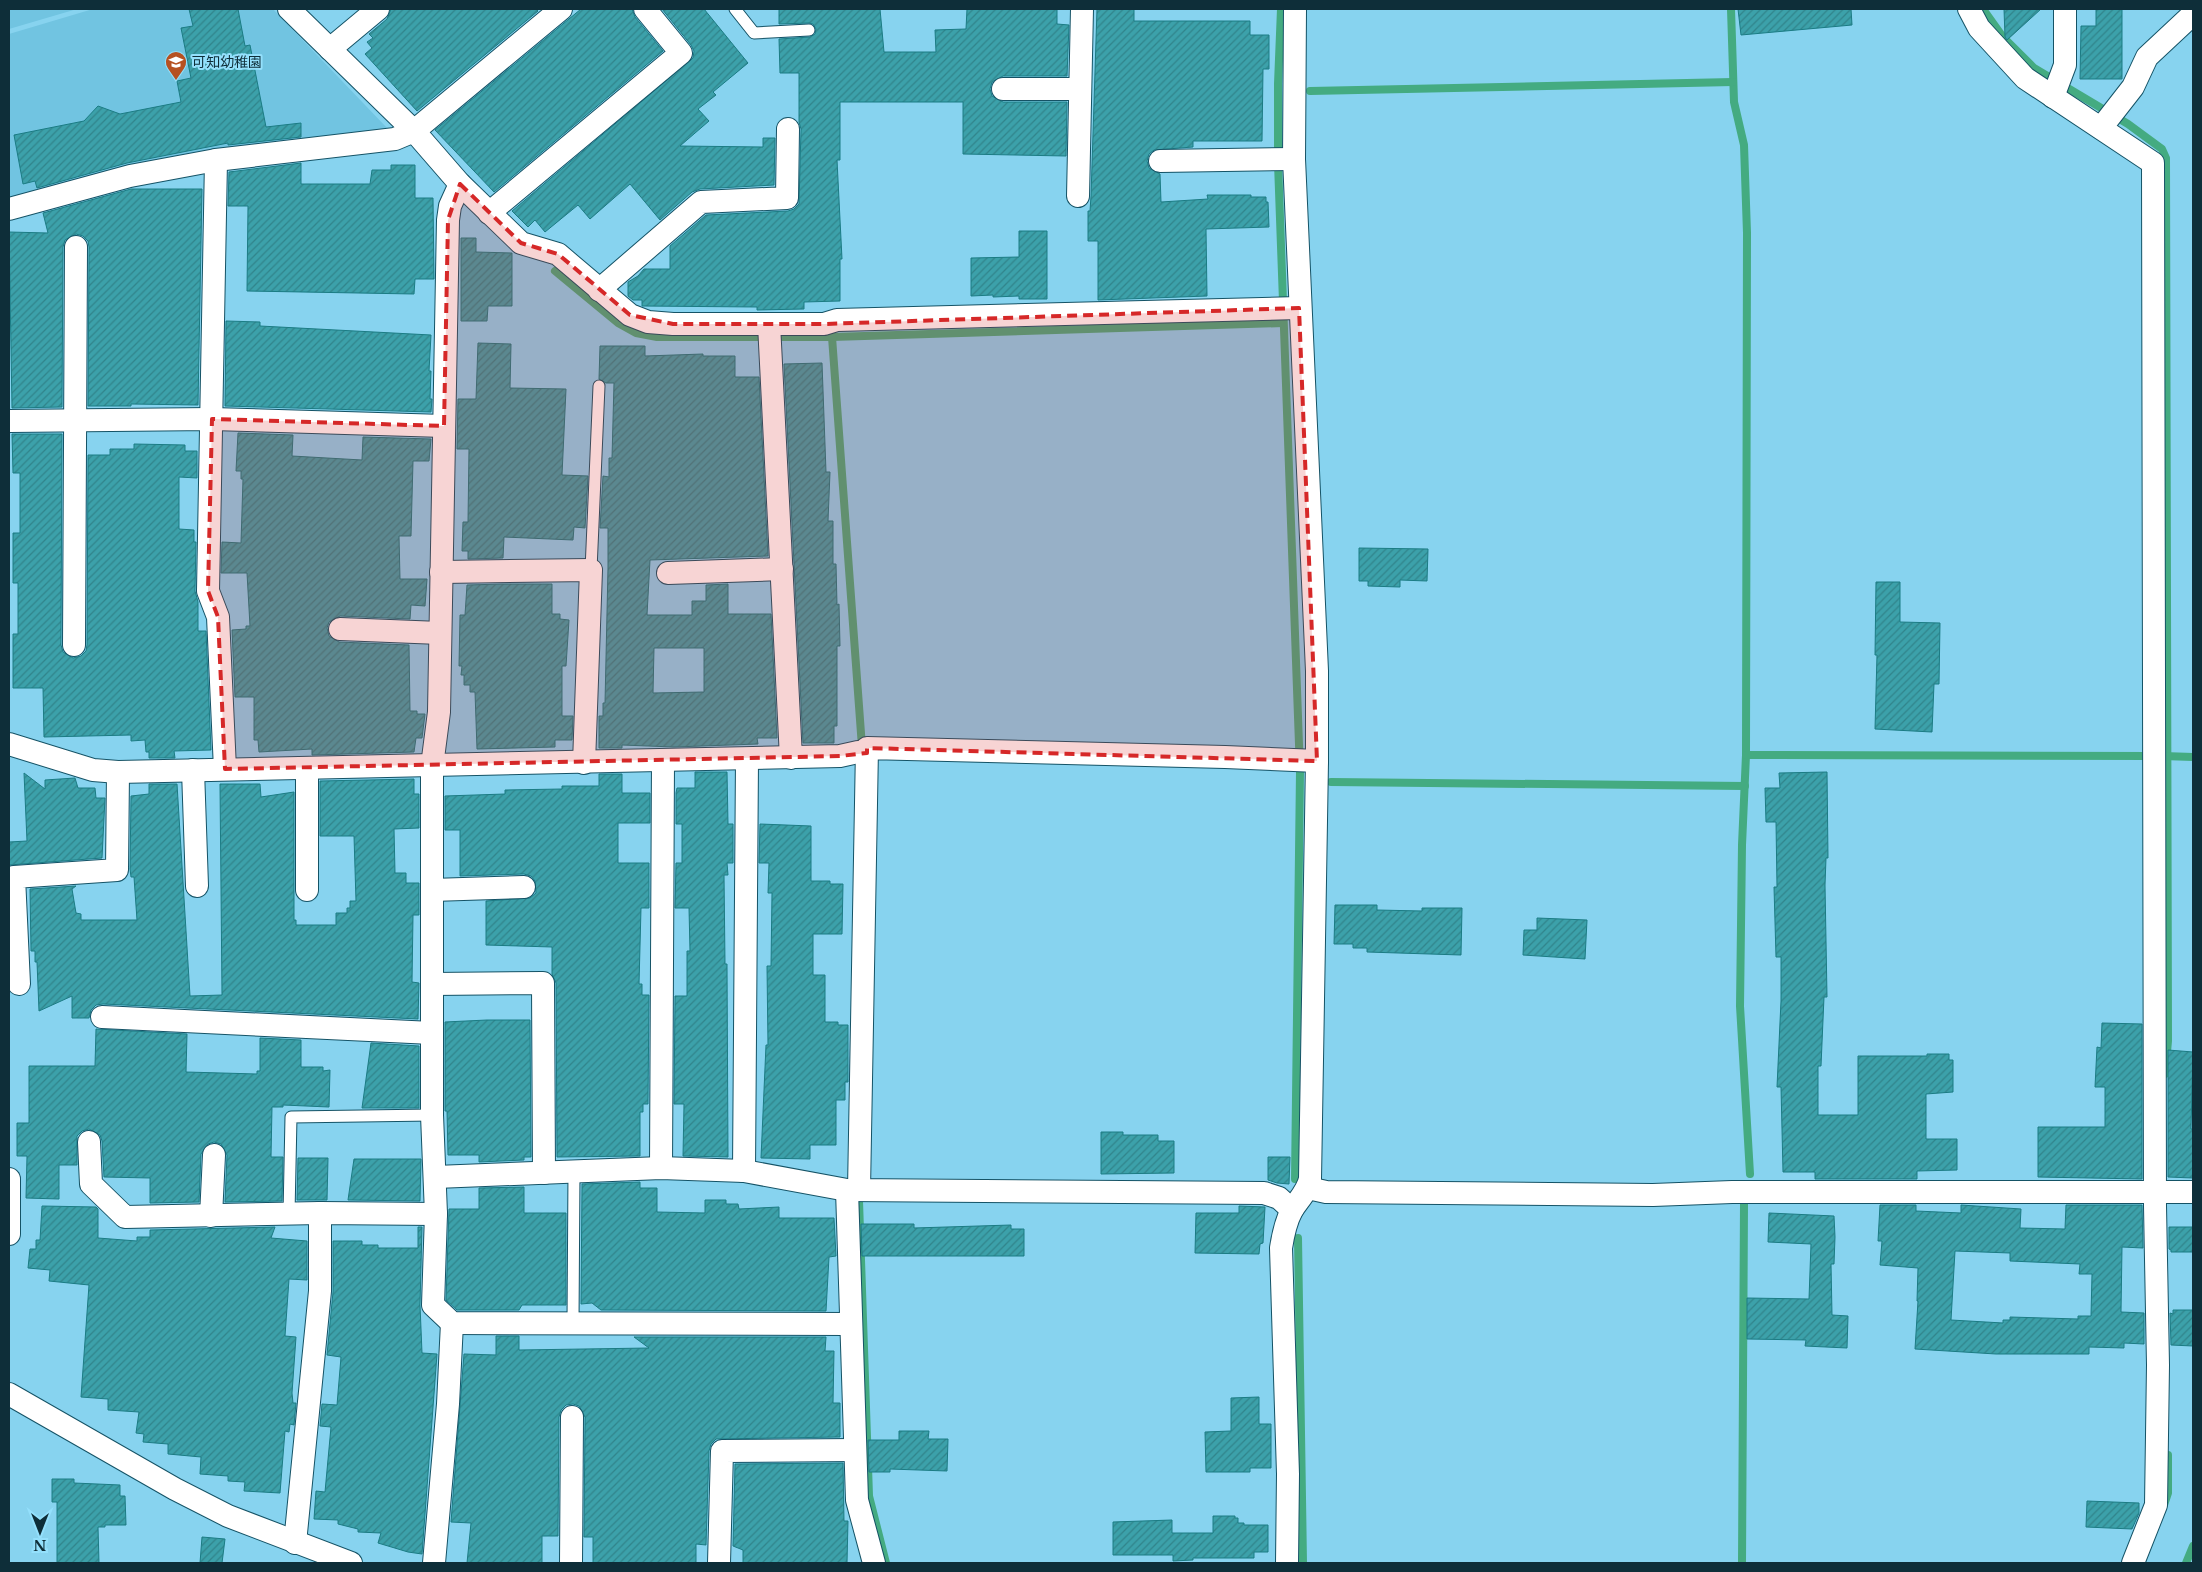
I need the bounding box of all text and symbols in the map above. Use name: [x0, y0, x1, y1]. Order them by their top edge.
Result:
school or university icon: 可知幼稚園: [164, 50, 188, 81]
place label: 可知幼稚園: [192, 53, 262, 71]
north arrow: [15, 1507, 65, 1557]
text: N: [33, 1536, 47, 1554]

